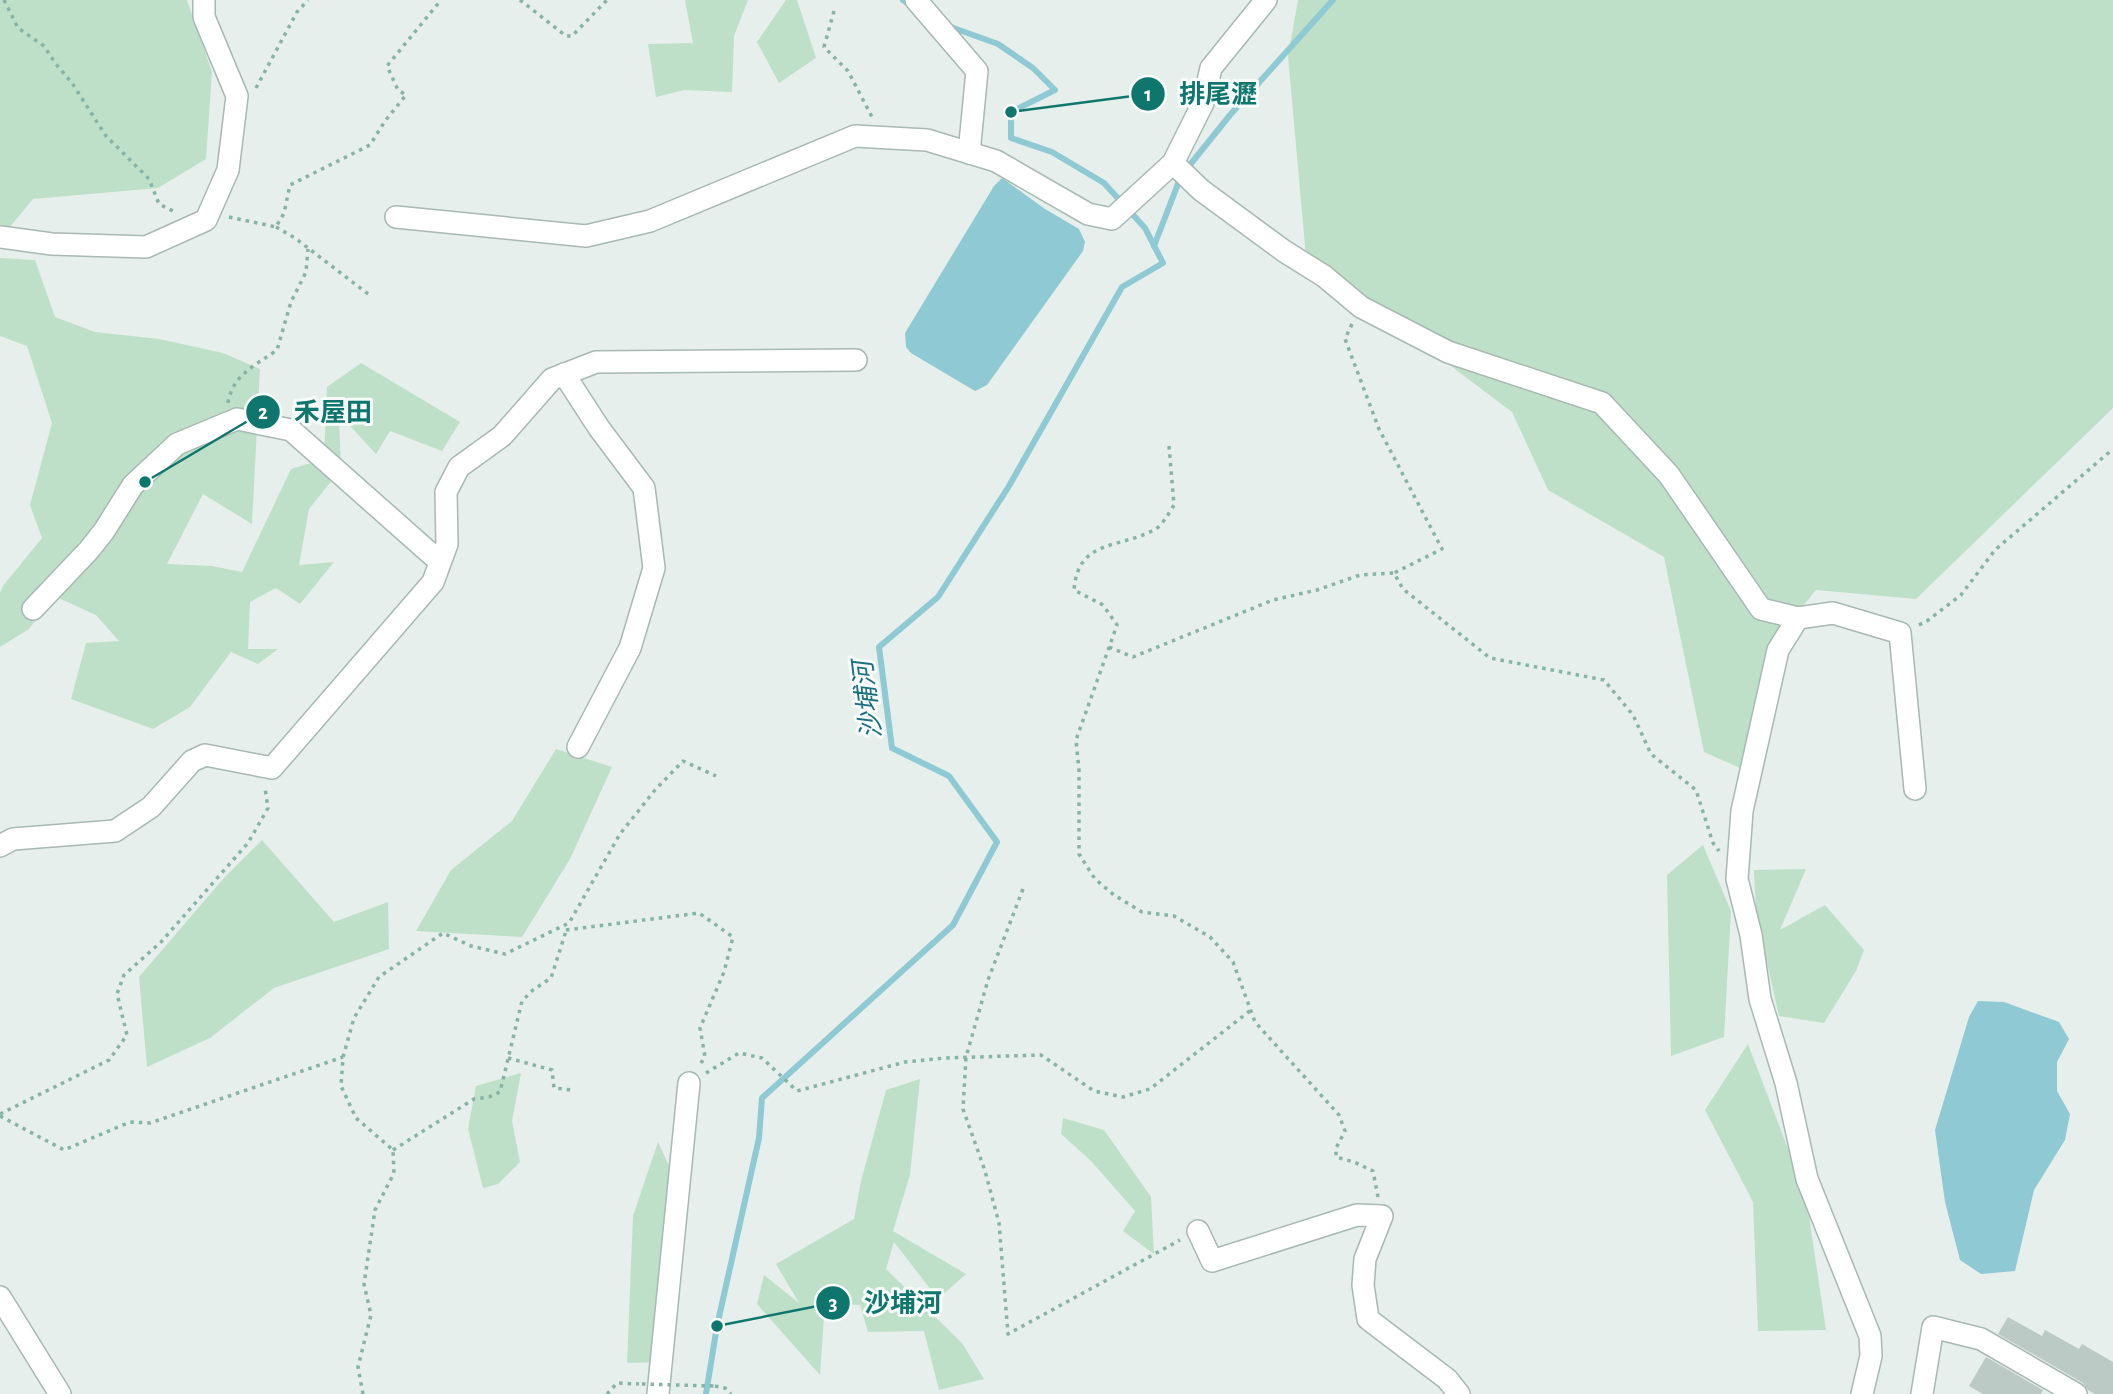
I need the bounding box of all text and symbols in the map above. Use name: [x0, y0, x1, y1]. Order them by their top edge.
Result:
callout: 排尾瀝: [1130, 71, 1271, 118]
text: 排尾瀝: [1179, 80, 1257, 108]
text: 1: [1144, 84, 1152, 105]
callout: 禾屋田: [245, 389, 386, 436]
text: 禾屋田: [294, 399, 372, 426]
text: 2: [258, 402, 268, 423]
water label: 沙埔河: [849, 655, 886, 740]
callout: 沙埔河: [815, 1279, 956, 1326]
text: 沙埔河: [864, 1289, 942, 1317]
text: 3: [828, 1293, 838, 1314]

